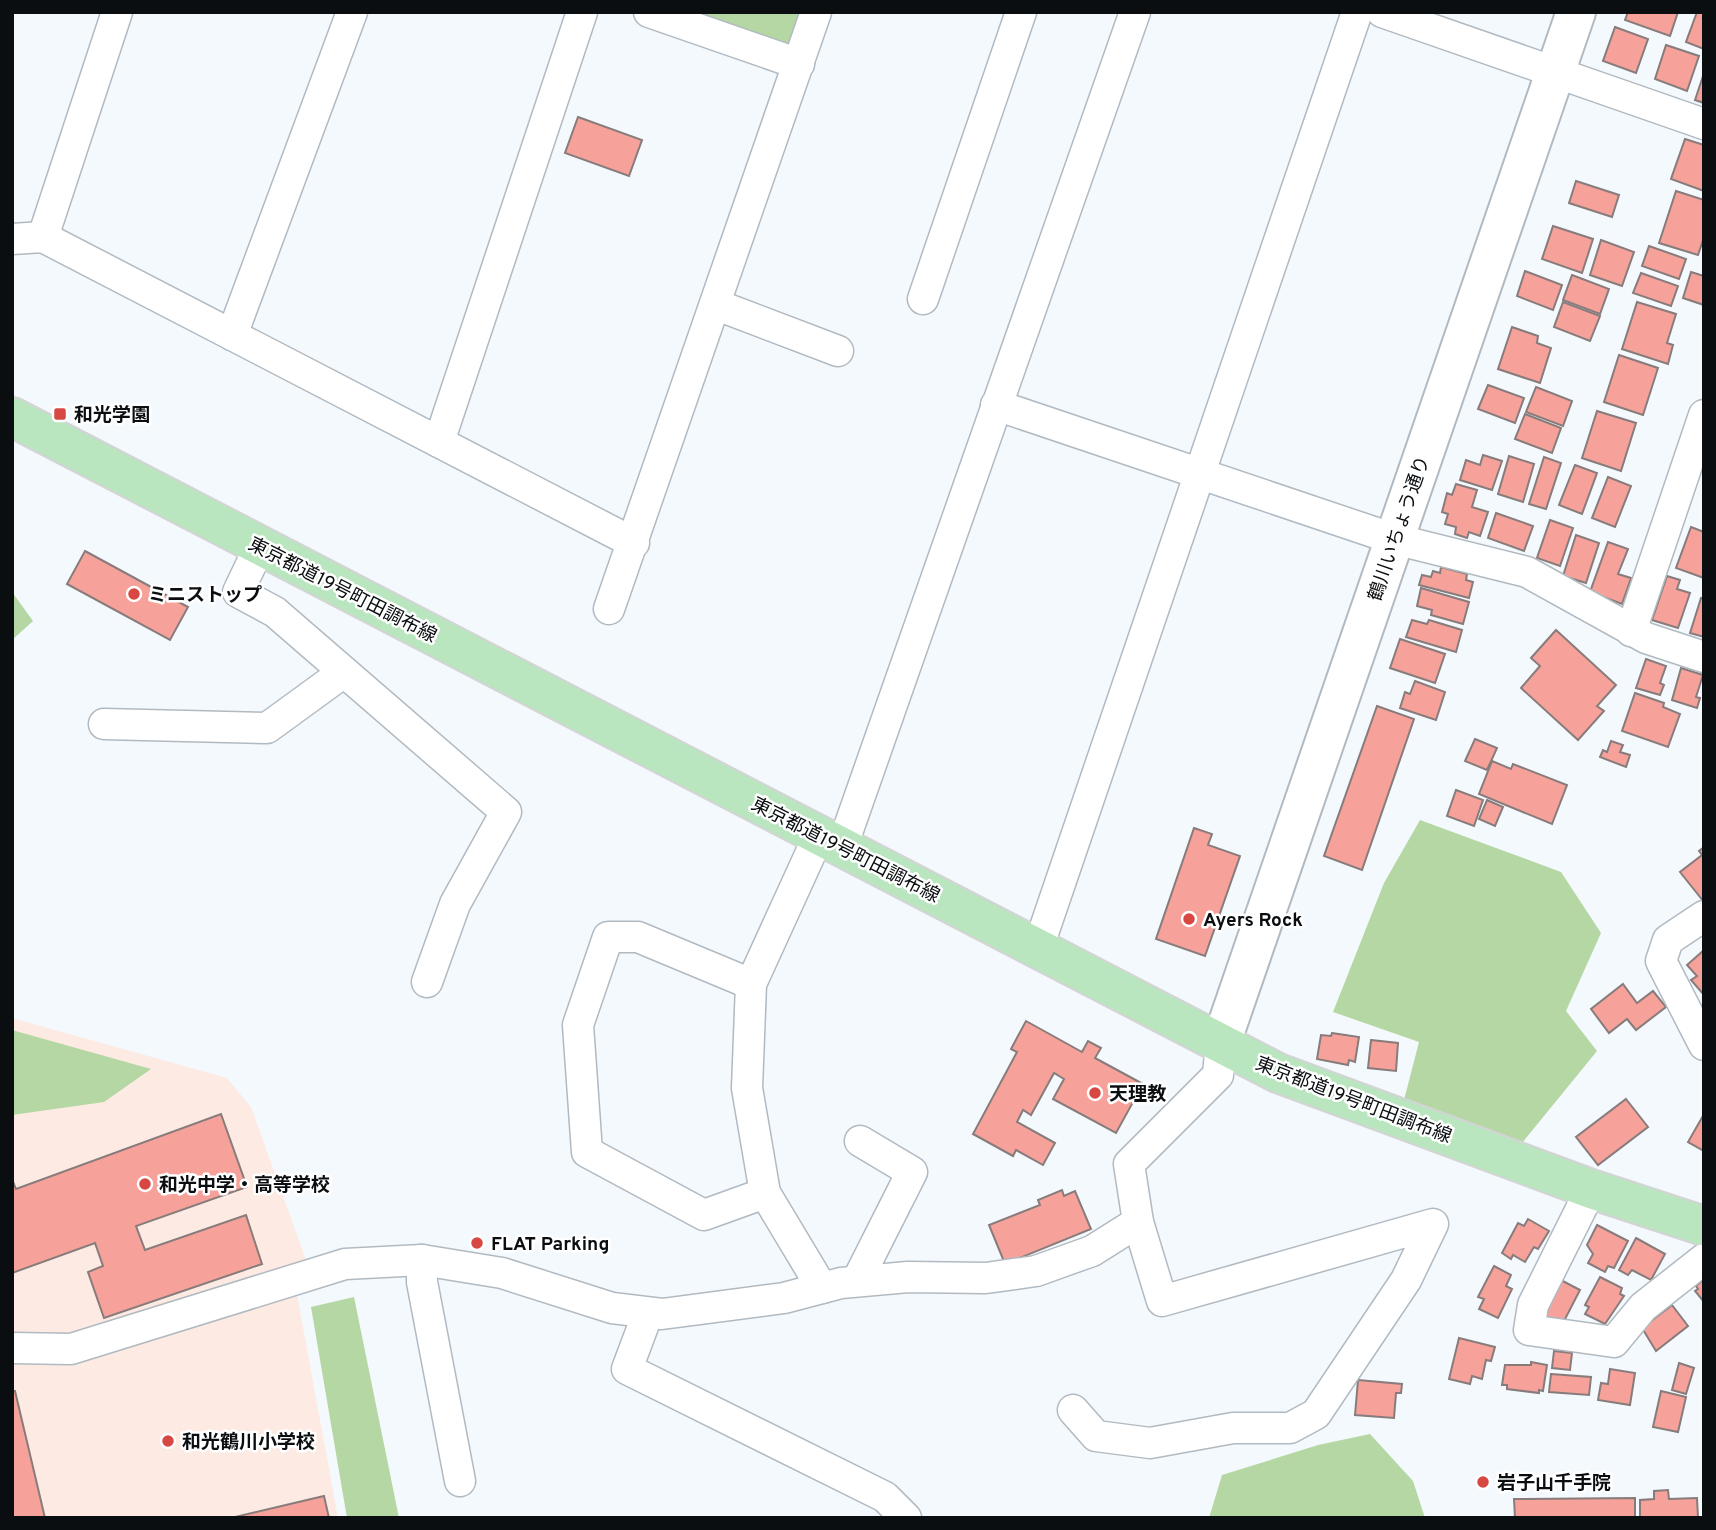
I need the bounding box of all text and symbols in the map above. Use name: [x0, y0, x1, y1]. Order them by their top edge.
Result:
place label: 和光学園: [74, 404, 150, 428]
marker: 和光学園: [52, 406, 68, 422]
street label: 鶴川いちょう通り: [1364, 453, 1436, 604]
street label: 東京都道19号町田調布線: [244, 533, 440, 649]
place label: ミニストップ: [148, 584, 262, 608]
marker: ミニストップ: [126, 586, 142, 602]
street label: 東京都道19号町田調布線: [747, 793, 943, 909]
place label: Ayers Rock: [1203, 909, 1303, 933]
marker: Ayers Rock: [1181, 911, 1197, 927]
street label: 東京都道19号町田調布線: [1252, 1052, 1455, 1149]
place label: 天理教: [1109, 1083, 1167, 1107]
marker: 天理教: [1087, 1085, 1103, 1101]
place label: 和光中学・高等学校: [159, 1174, 330, 1198]
marker: 和光中学・高等学校: [137, 1176, 153, 1192]
place label: FLAT Parking: [491, 1233, 609, 1257]
marker: FLAT Parking: [469, 1235, 485, 1251]
place label: 和光鶴川小学校: [182, 1431, 315, 1455]
marker: 和光鶴川小学校: [160, 1433, 176, 1449]
place label: 岩子山千手院: [1497, 1472, 1611, 1496]
marker: 岩子山千手院: [1475, 1474, 1491, 1490]

